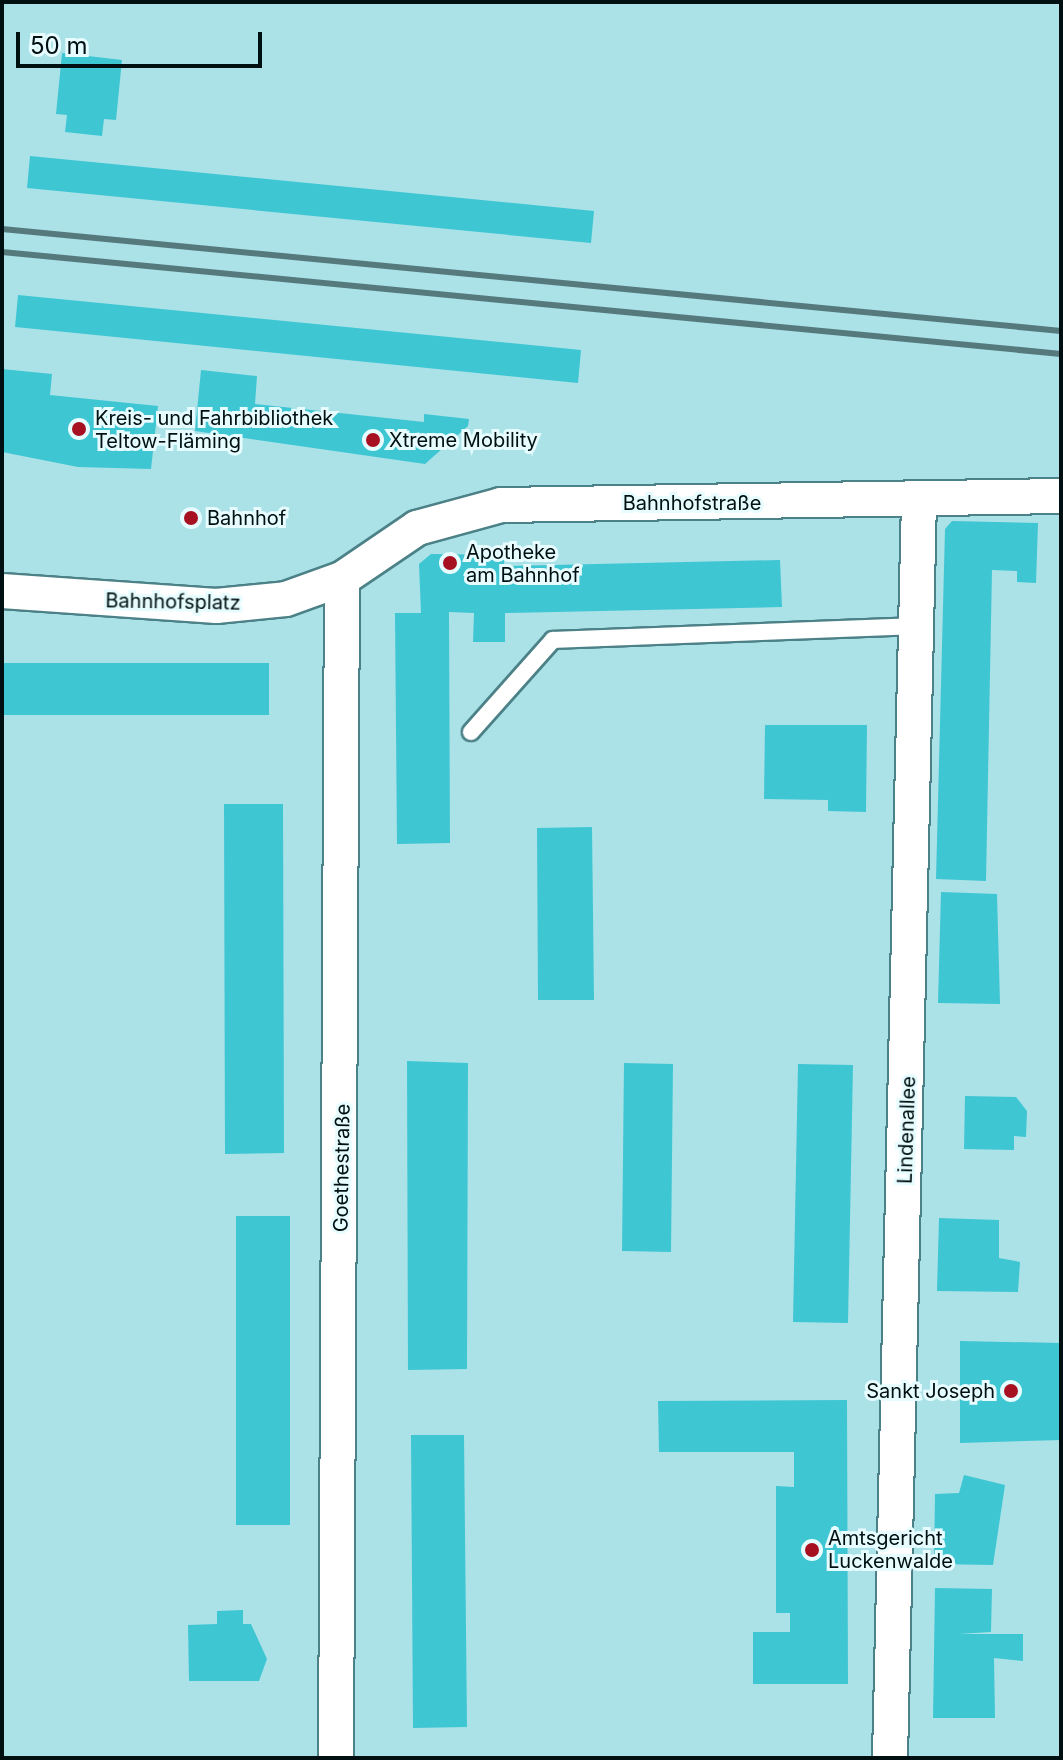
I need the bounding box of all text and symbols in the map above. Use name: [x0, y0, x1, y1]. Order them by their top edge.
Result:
scale bar: [20, 16, 266, 66]
text: 50 m: [30, 31, 88, 60]
place label: Kreis- und Fahrbibliothek Teltow-Fläming: [95, 406, 333, 453]
marker: Kreis- und Fahrbibliothek Teltow-Fläming: [70, 420, 88, 438]
place label: Xtreme Mobility: [389, 428, 538, 452]
marker: Xtreme Mobility: [364, 431, 382, 449]
street label: Bahnhofstraße: [623, 491, 761, 515]
place label: Bahnhof: [207, 506, 286, 530]
marker: Bahnhof: [182, 509, 200, 527]
place label: Apotheke am Bahnhof: [466, 540, 580, 587]
marker: Apotheke am Bahnhof: [441, 554, 459, 572]
street label: Bahnhofsplatz: [105, 589, 241, 615]
street label: Lindenallee: [893, 1076, 921, 1184]
street label: Goethestraße: [329, 1104, 355, 1232]
place label: Sankt Joseph: [866, 1379, 995, 1403]
marker: Sankt Joseph: [1002, 1382, 1020, 1400]
place label: Amtsgericht Luckenwalde: [828, 1526, 953, 1573]
marker: Amtsgericht Luckenwalde: [803, 1541, 821, 1559]

